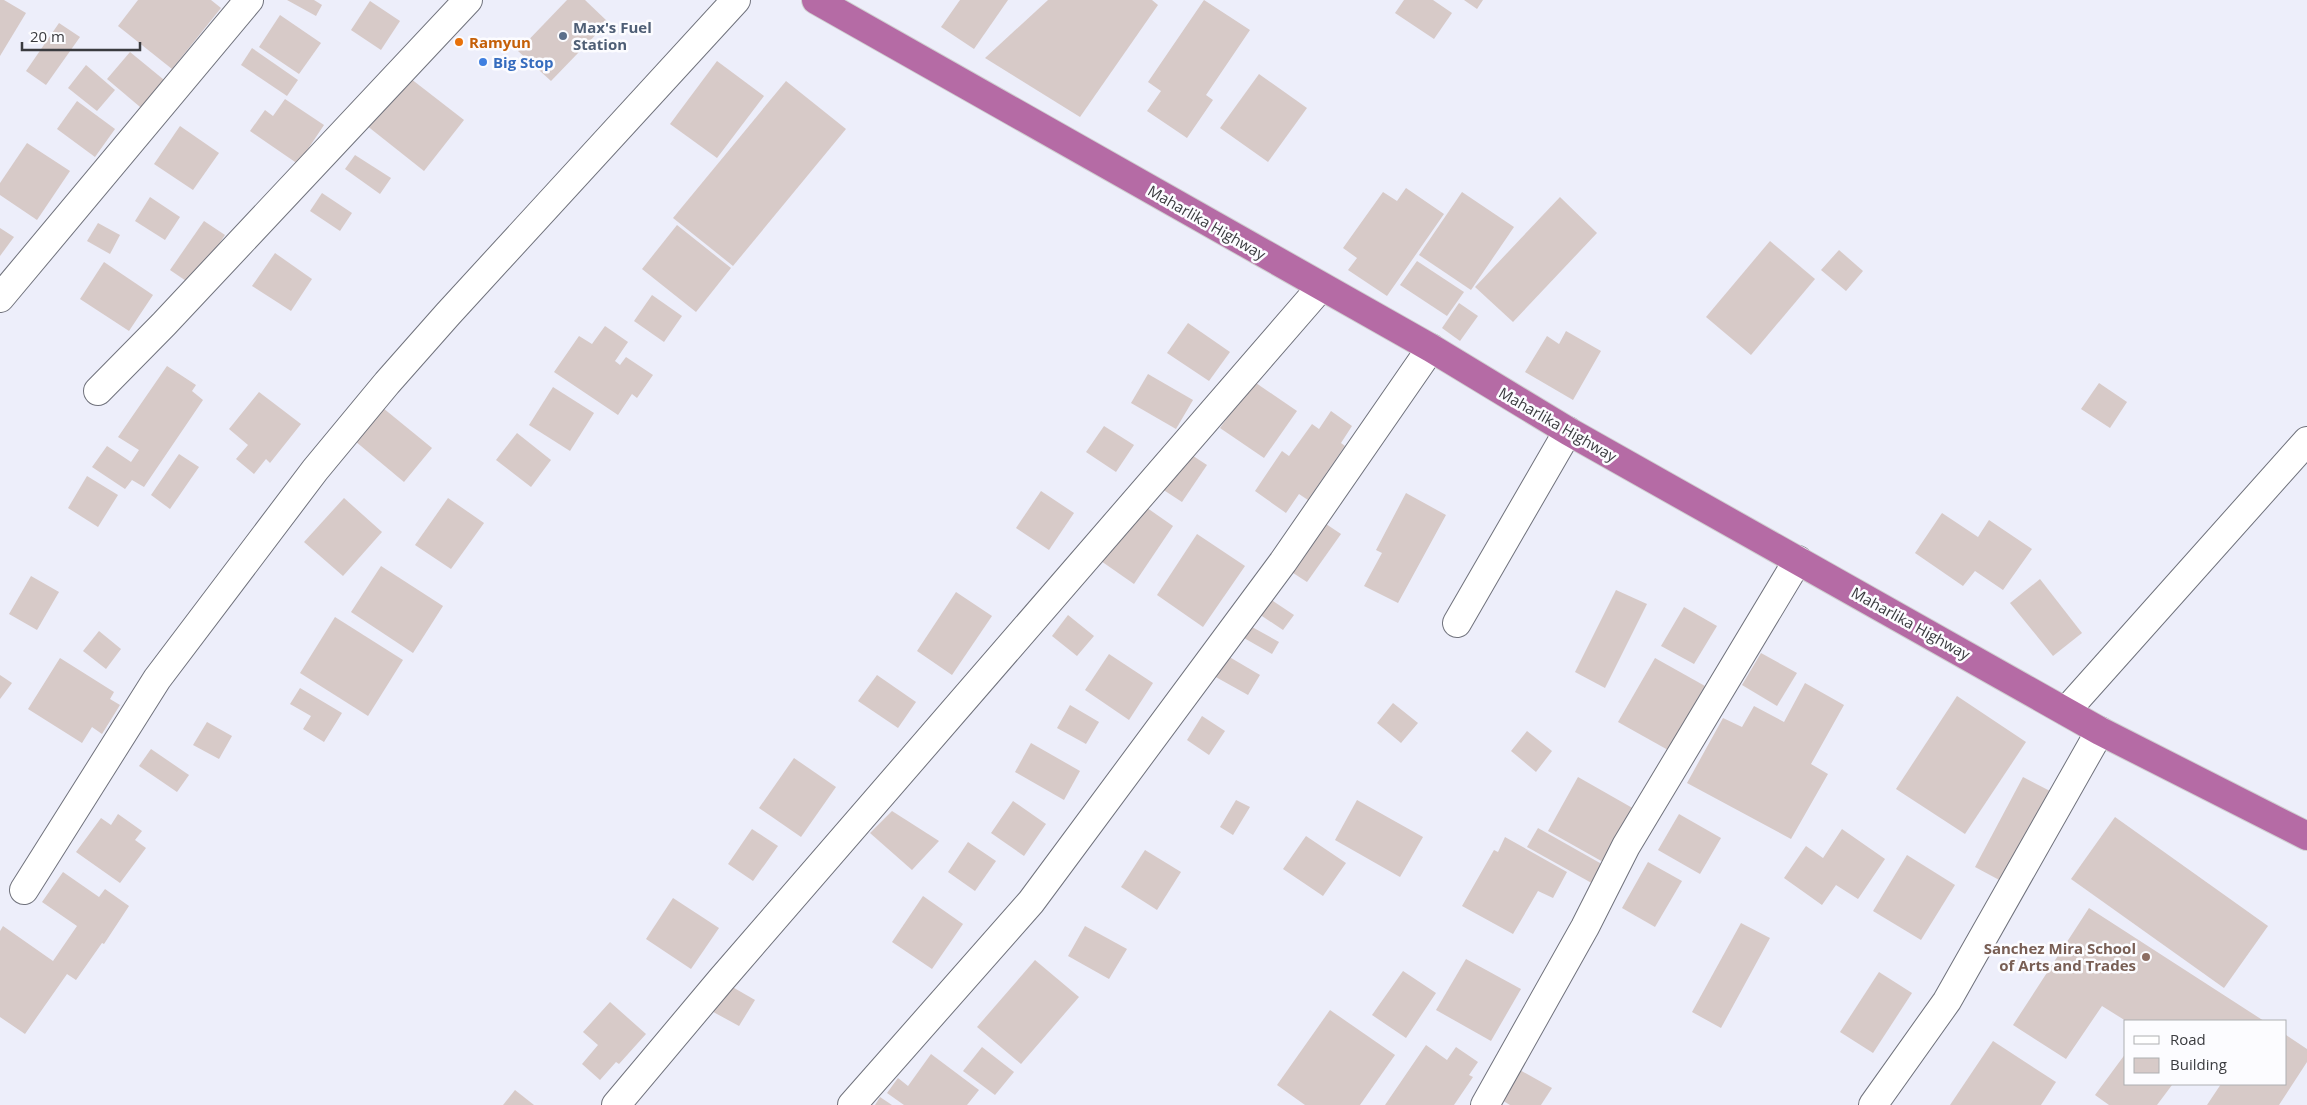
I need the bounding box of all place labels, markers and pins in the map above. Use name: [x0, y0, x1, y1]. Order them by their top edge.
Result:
place label: Max's Fuel Station: [573, 17, 652, 54]
marker: Max's Fuel Station: [557, 30, 569, 42]
place label: Ramyun: [469, 32, 531, 52]
marker: Ramyun: [453, 36, 465, 48]
place label: Big Stop: [493, 52, 554, 72]
marker: Big Stop: [477, 56, 489, 68]
place label: Sanchez Mira School of Arts and Trades: [1984, 938, 2136, 975]
marker: Sanchez Mira School of Arts and Trades: [2140, 951, 2152, 963]

